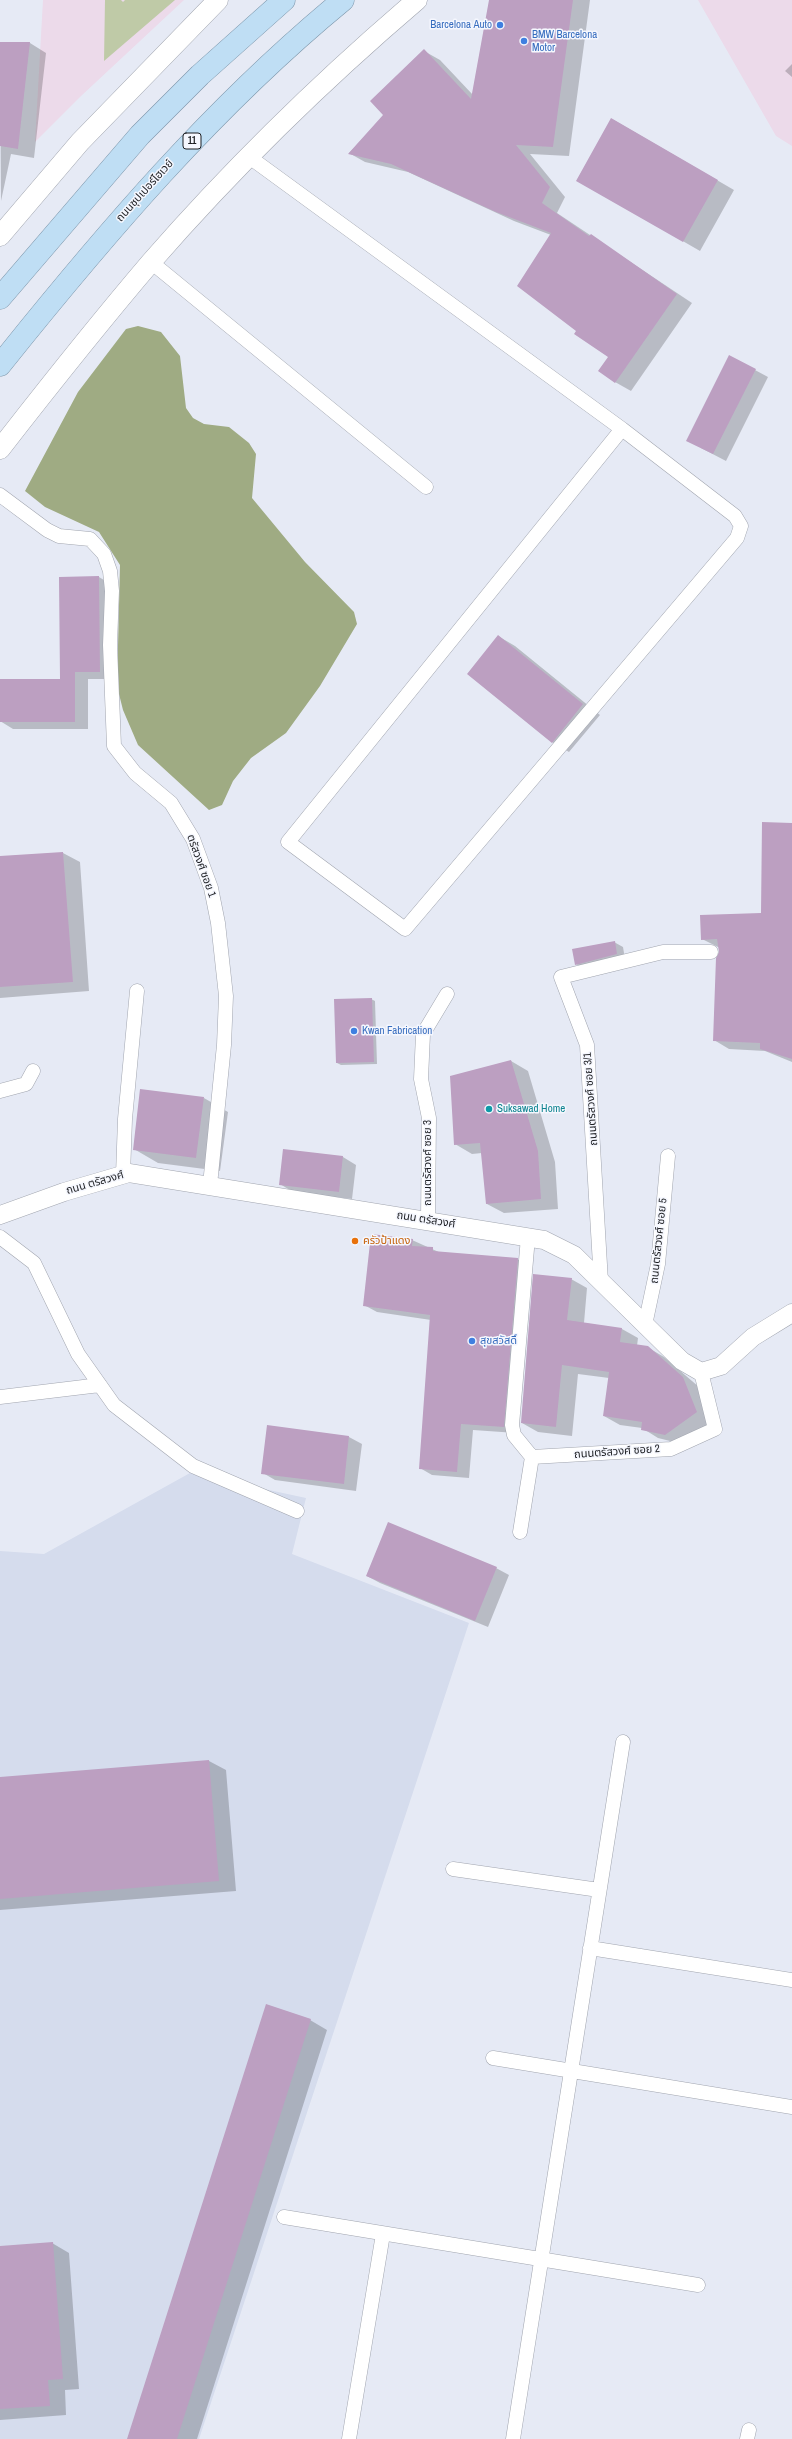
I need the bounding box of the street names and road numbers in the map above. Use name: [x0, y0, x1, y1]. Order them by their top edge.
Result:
road number: 11: [183, 133, 201, 149]
street label: ถนนซุปเปอร์ไฮเวย์: [114, 157, 176, 225]
street label: ตรัสวงศ์ ซอย 1: [184, 833, 218, 899]
street label: ถนนตรัสวงศ์ ซอย 3/1: [581, 1052, 601, 1146]
street label: ถนนตรัสวงศ์ ซอย 3: [421, 1120, 435, 1206]
street label: ถนน ตรัสวงศ์: [65, 1168, 125, 1198]
street label: ถนนตรัสวงศ์ ซอย 5: [648, 1198, 670, 1284]
street label: ถนน ตรัสวงศ์: [396, 1209, 456, 1231]
street label: ถนนตรัสวงศ์ ซอย 2: [574, 1442, 660, 1462]

